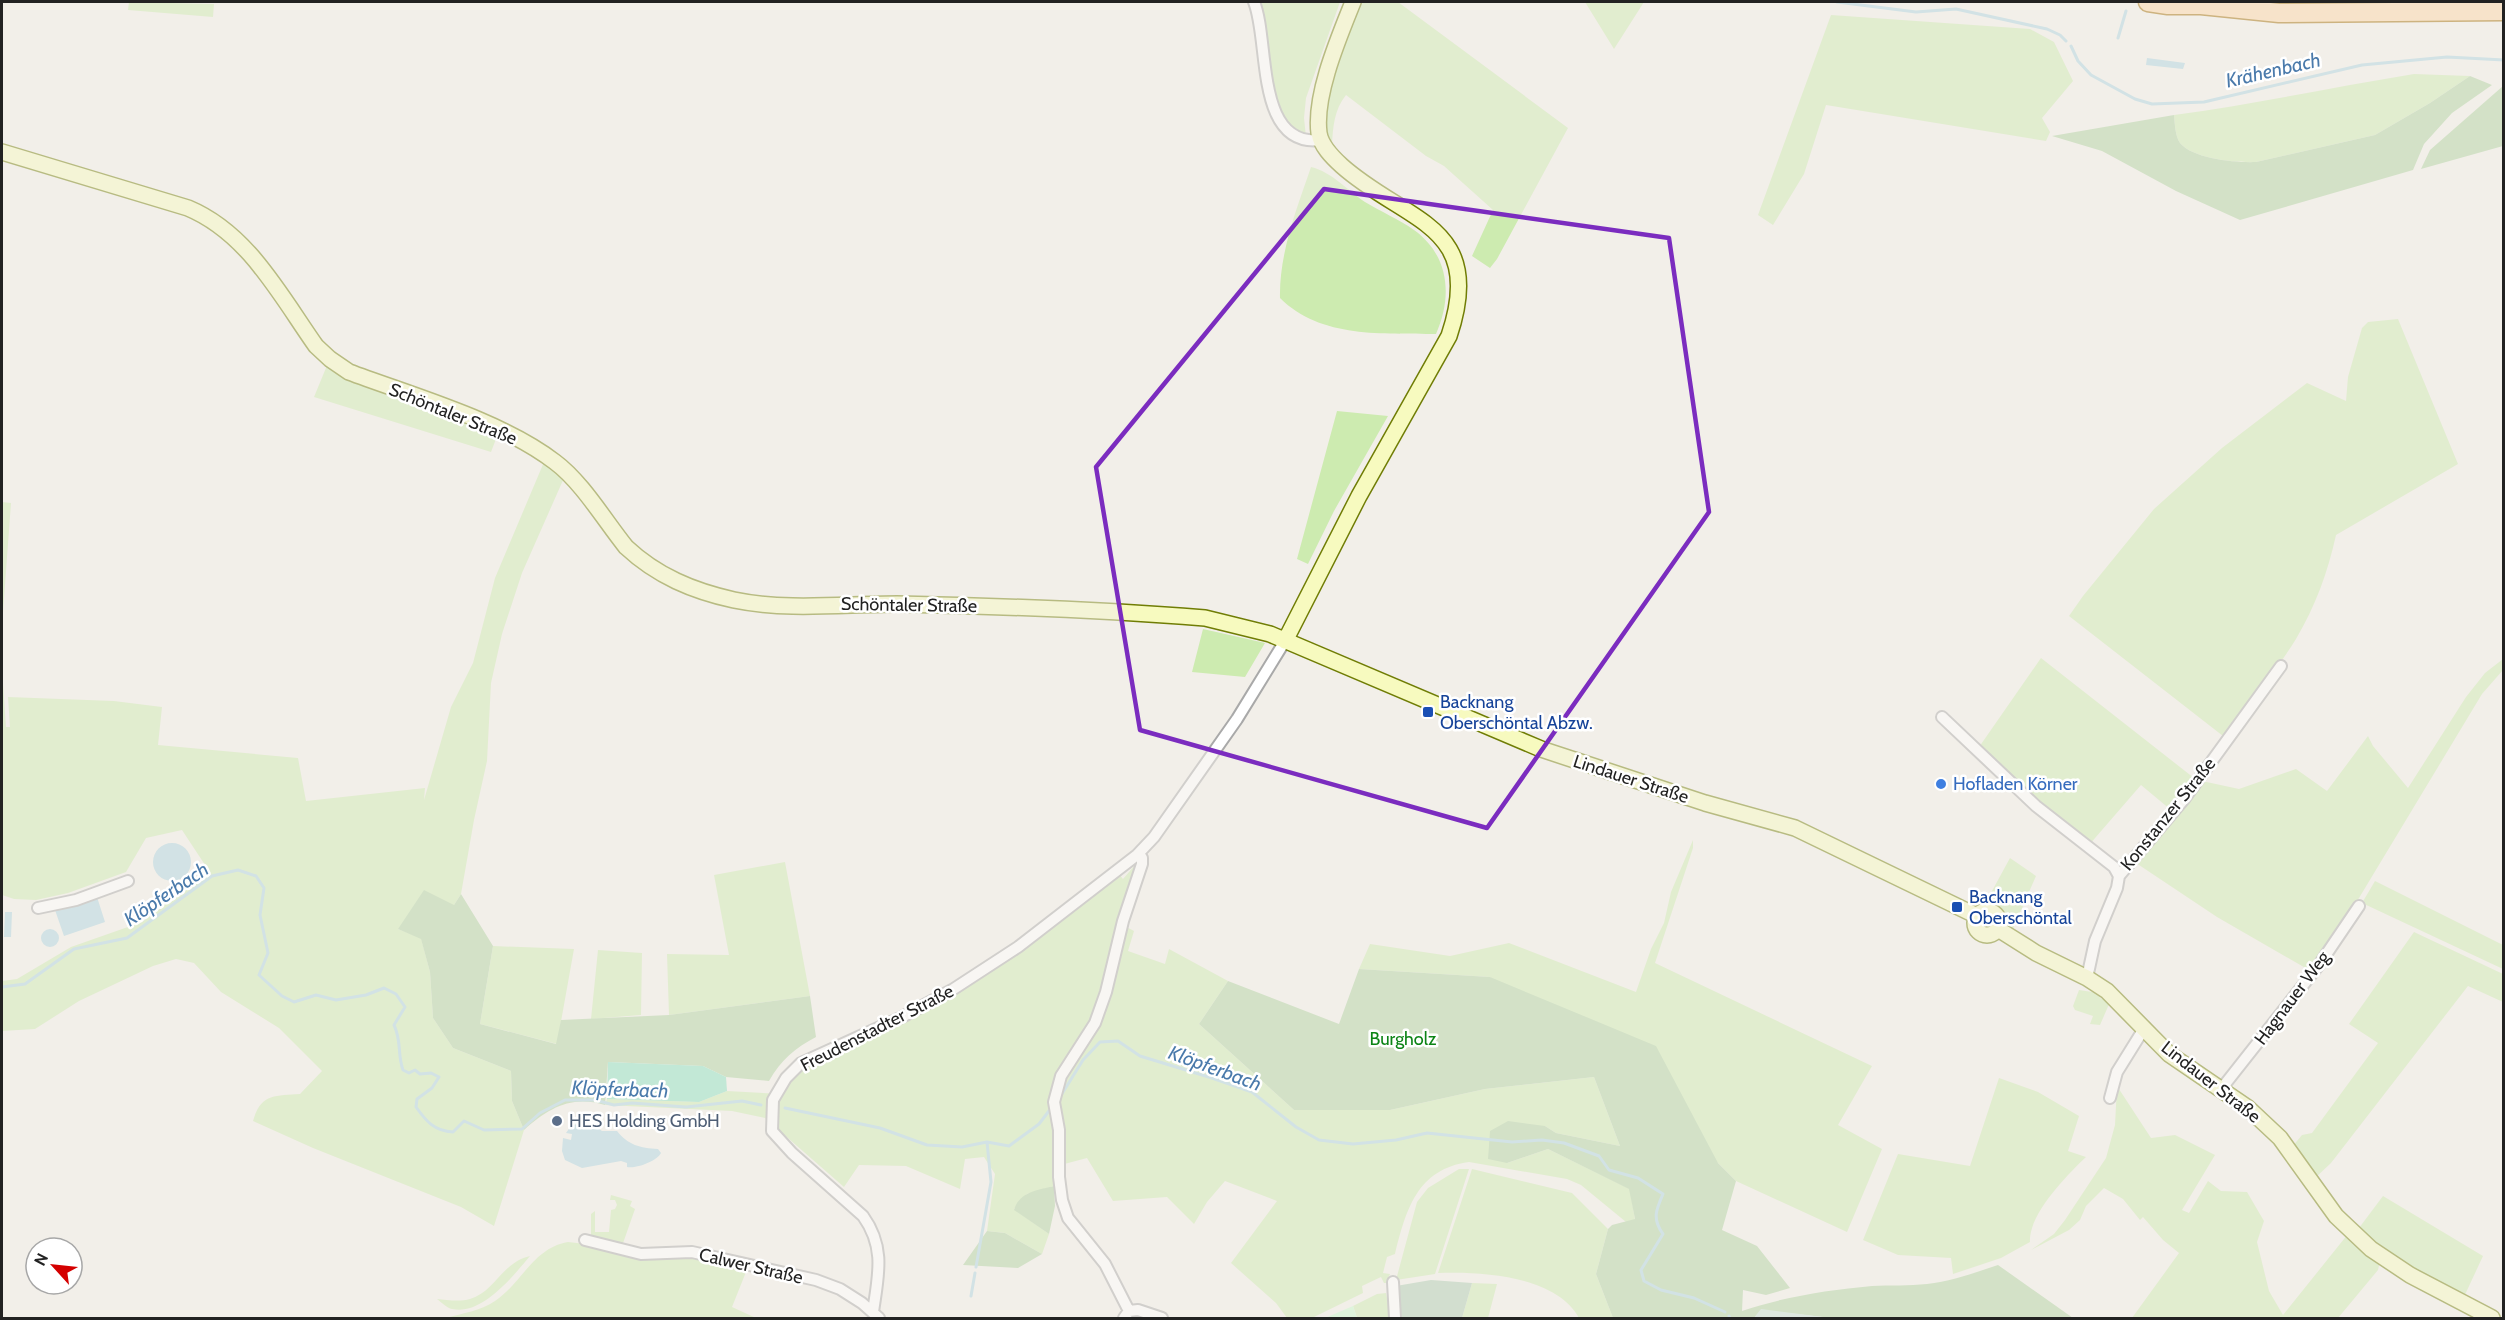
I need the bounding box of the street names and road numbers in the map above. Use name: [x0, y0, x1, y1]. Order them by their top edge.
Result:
street label: Schöntaler Straße: [386, 378, 520, 450]
street label: Schöntaler Straße: [841, 593, 977, 617]
street label: Lindauer Straße: [1571, 750, 1691, 808]
street label: Konstanzer Straße: [2116, 753, 2220, 875]
street label: Hagnauer Weg: [2250, 946, 2335, 1049]
street label: Freudenstadter Straße: [797, 980, 957, 1076]
street label: Lindauer Straße: [2157, 1036, 2265, 1128]
street label: Calwer Straße: [697, 1243, 805, 1289]

